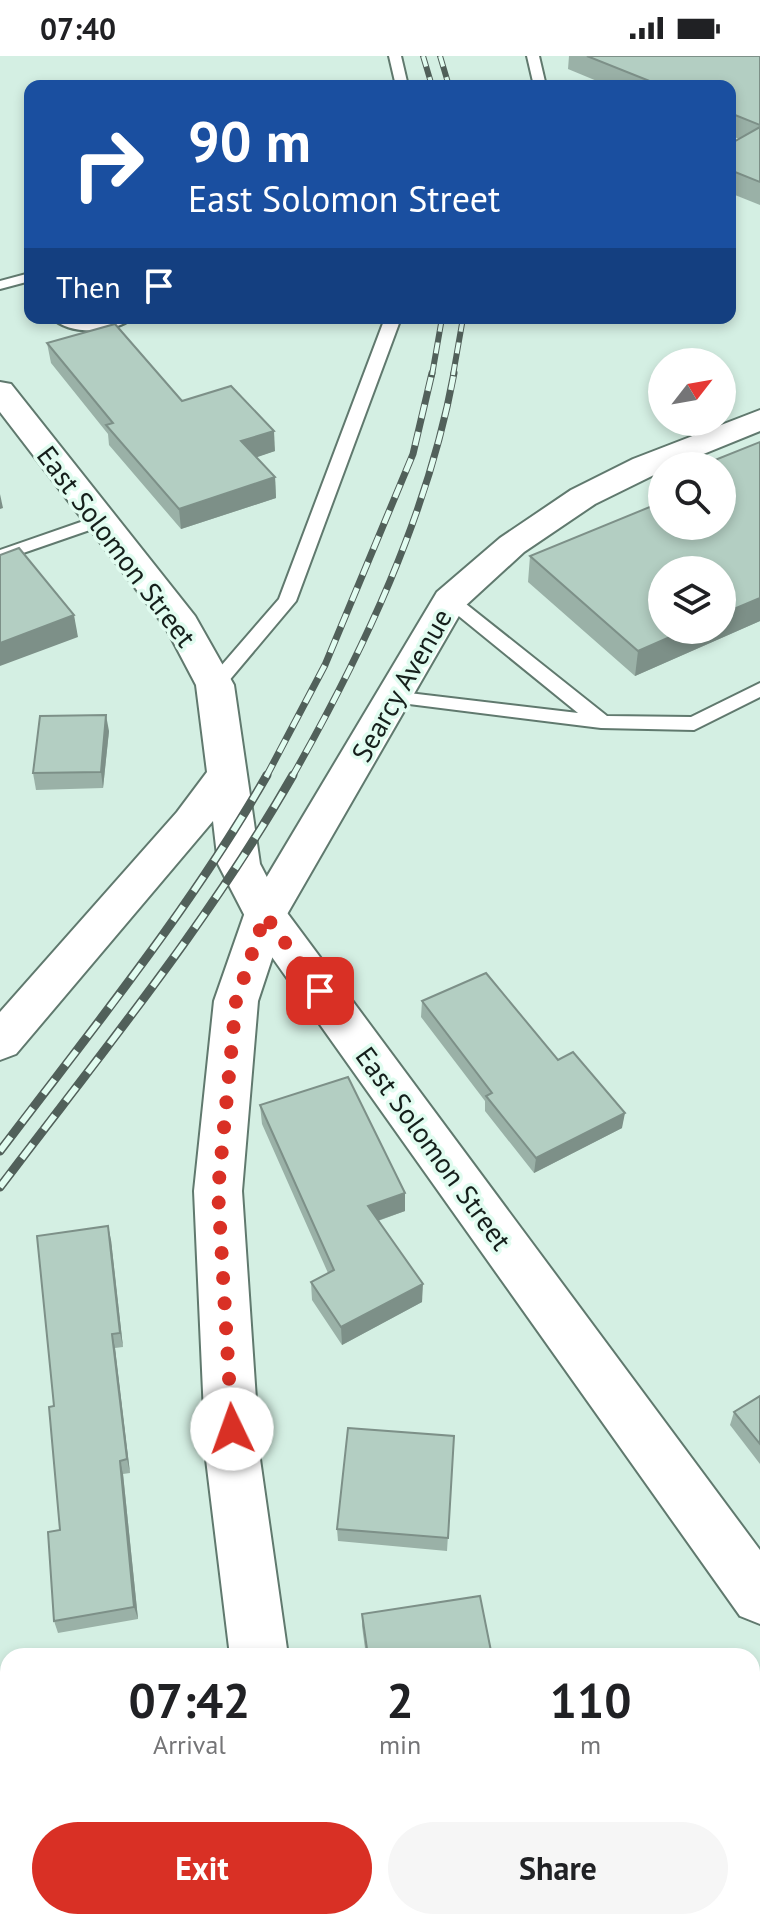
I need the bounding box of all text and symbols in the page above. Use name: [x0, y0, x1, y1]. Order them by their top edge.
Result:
text: 07:40: [40, 9, 116, 48]
text: 90 m: [188, 105, 311, 177]
icon: right: [56, 112, 160, 216]
text: East Solomon Street: [188, 175, 500, 222]
icon: arrive: [137, 264, 181, 308]
text: Then: [56, 267, 121, 306]
north arrow: [648, 348, 736, 436]
map controls: [648, 348, 736, 644]
street label: East Solomon Street: [29, 438, 205, 654]
button: search: [648, 452, 736, 540]
button: layers: [648, 556, 736, 644]
street label: Searcy Avenue: [342, 602, 460, 768]
pin: [286, 957, 354, 1025]
icon: arrive: [298, 969, 342, 1013]
street label: East Solomon Street: [348, 1039, 521, 1257]
position arrow: [190, 1387, 274, 1471]
text: 07:42: [129, 1669, 250, 1731]
text: 2: [386, 1669, 414, 1731]
text: 110: [550, 1669, 631, 1731]
text: Arrival: [153, 1728, 226, 1761]
text: min: [379, 1728, 421, 1761]
text: m: [580, 1728, 601, 1761]
button: Exit: [32, 1822, 372, 1914]
button: Share: [388, 1822, 728, 1914]

